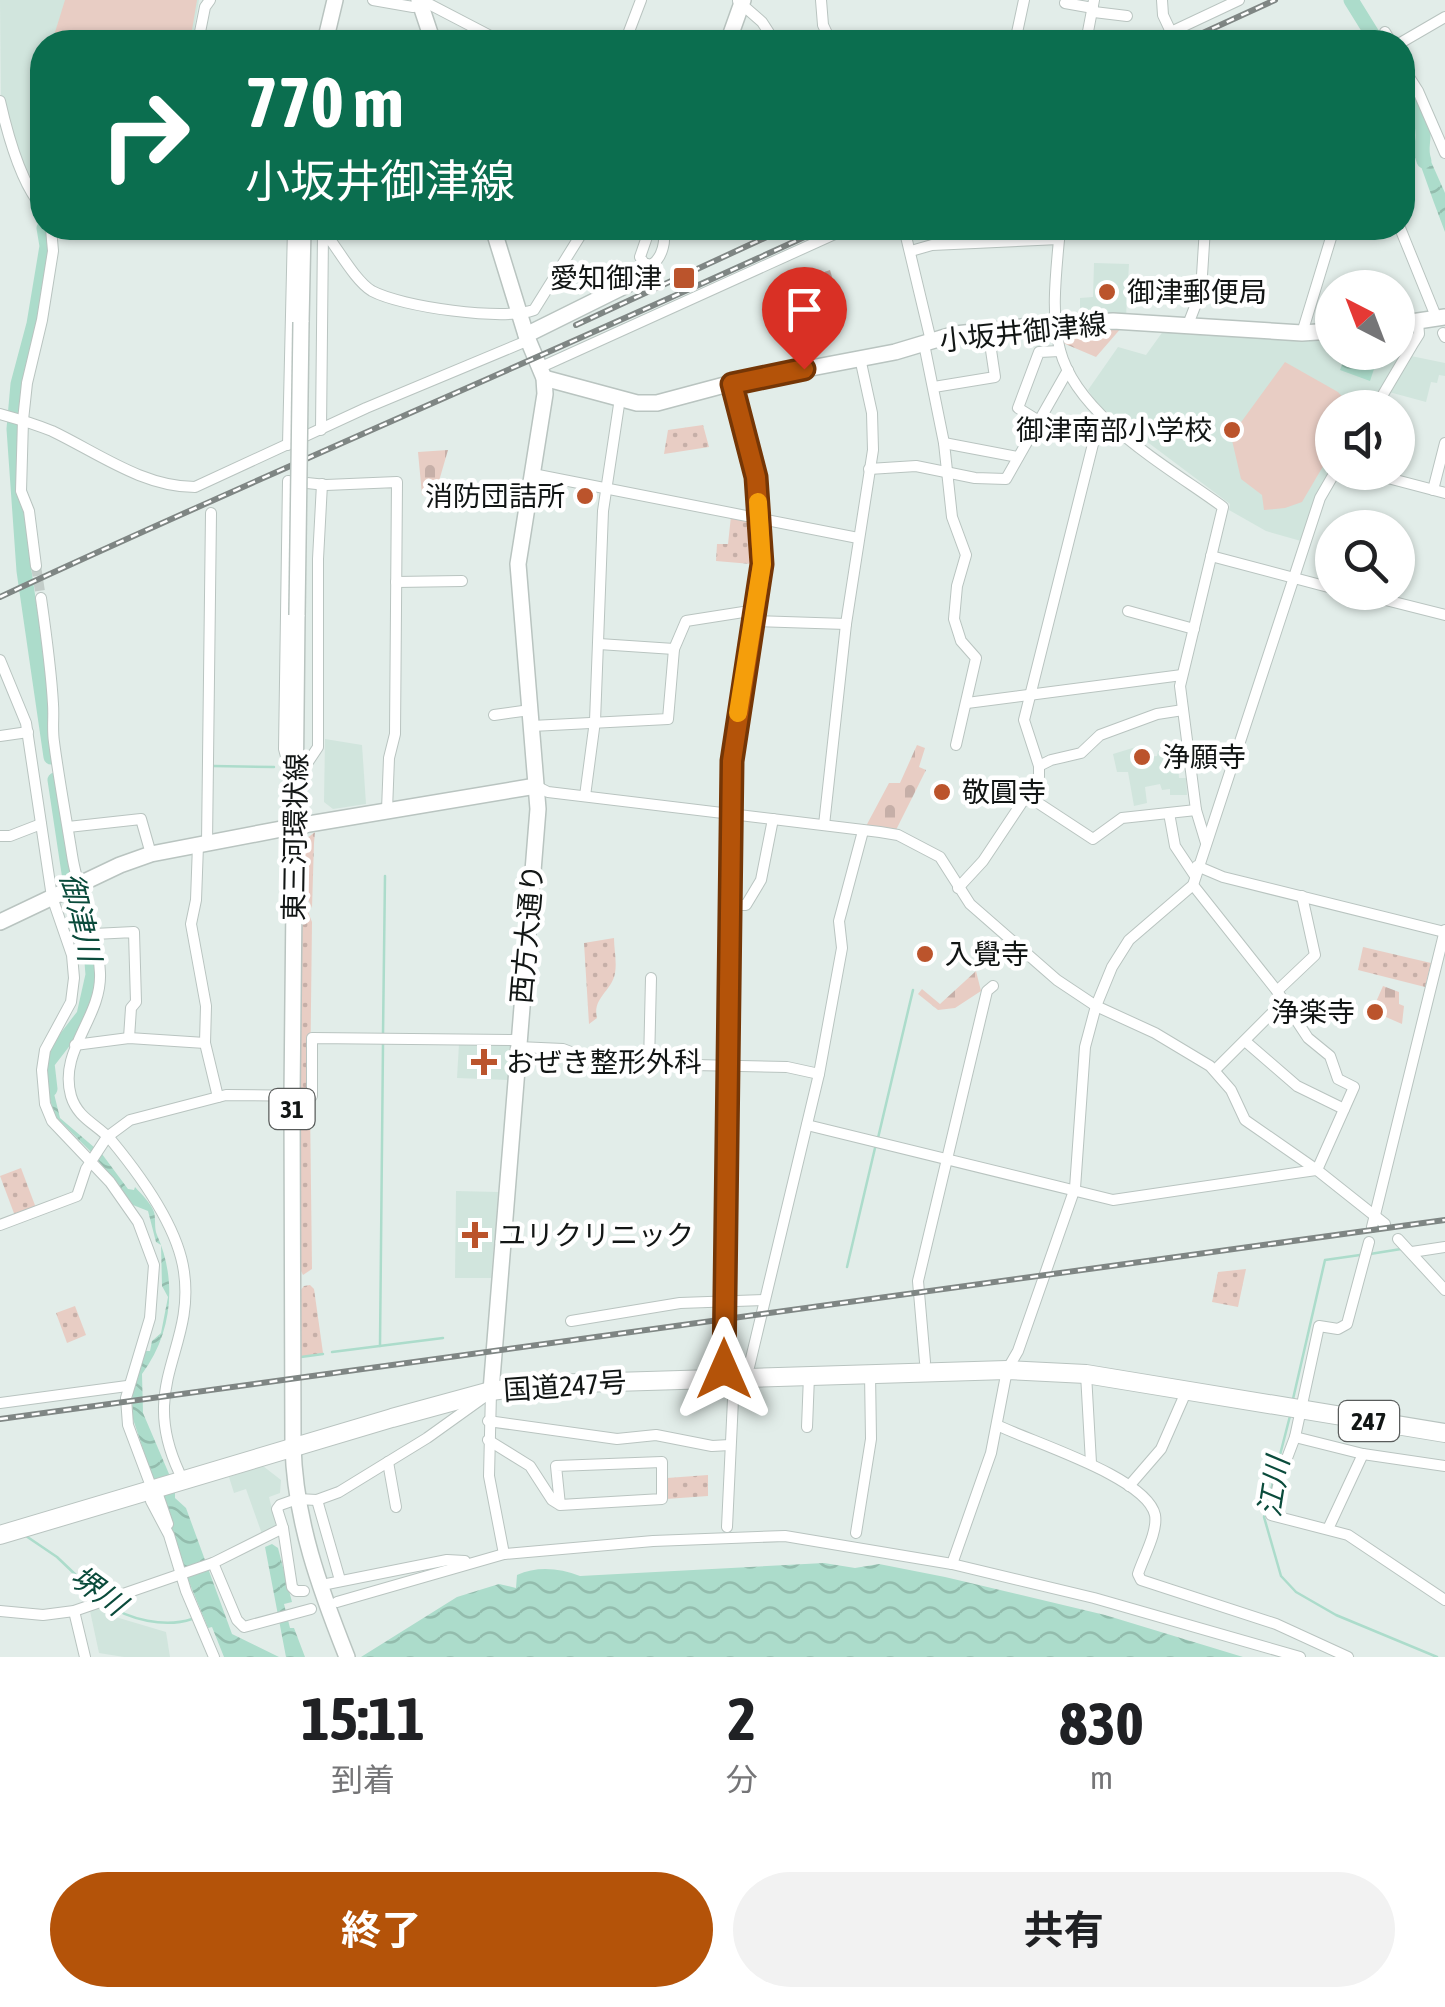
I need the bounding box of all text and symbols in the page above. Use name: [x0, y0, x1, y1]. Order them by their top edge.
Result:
text: 770 m: [245, 62, 404, 142]
icon: right: [80, 70, 210, 200]
text: 小坂井御津線: [245, 155, 515, 207]
place label: 愛知御津: [550, 262, 662, 294]
marker: 愛知御津: [671, 265, 697, 291]
pin: [762, 267, 847, 370]
north arrow: [1315, 270, 1415, 370]
map controls: [1315, 270, 1415, 610]
place label: 御津郵便局: [1127, 276, 1267, 308]
marker: 御津郵便局: [1096, 281, 1118, 303]
icon: arrive: [777, 282, 832, 337]
street label: 小坂井御津線: [938, 307, 1108, 357]
button: sound: [1315, 390, 1415, 490]
place label: 御津南部小学校: [1016, 414, 1212, 446]
marker: 御津南部小学校: [1221, 419, 1243, 441]
place label: 消防団詰所: [425, 480, 565, 512]
marker: 消防団詰所: [574, 485, 596, 507]
button: search: [1315, 510, 1415, 610]
place label: 浄願寺: [1162, 741, 1246, 773]
marker: 浄願寺: [1131, 746, 1153, 768]
street label: 東三河環状線: [278, 753, 312, 921]
place label: 敬圓寺: [962, 776, 1046, 808]
marker: 敬圓寺: [931, 781, 953, 803]
street label: 西方大通り: [505, 863, 549, 1005]
water label: 御津川: [54, 869, 108, 967]
place label: 入覺寺: [945, 938, 1029, 970]
marker: 入覺寺: [914, 943, 936, 965]
place label: 浄楽寺: [1271, 996, 1355, 1028]
marker: 浄楽寺: [1364, 1001, 1386, 1023]
place label: おぜき整形外科: [506, 1046, 702, 1078]
marker: おぜき整形外科: [471, 1049, 497, 1075]
road number: 31: [270, 1089, 314, 1129]
place label: ユリクリニック: [498, 1219, 694, 1251]
marker: ユリクリニック: [462, 1222, 488, 1248]
position arrow: [672, 1317, 776, 1421]
street label: 国道247号: [502, 1366, 628, 1406]
road number: 247: [1339, 1401, 1399, 1441]
water label: 江川: [1252, 1452, 1295, 1519]
water label: 堺川: [64, 1559, 135, 1623]
text: 15:11: [301, 1684, 425, 1753]
text: 2: [728, 1684, 756, 1753]
text: 830: [1059, 1689, 1144, 1758]
text: m: [1090, 1759, 1113, 1796]
text: 到着: [331, 1761, 395, 1798]
text: 分: [726, 1761, 758, 1798]
button: 終了: [50, 1872, 713, 1987]
button: 共有: [733, 1872, 1395, 1987]

